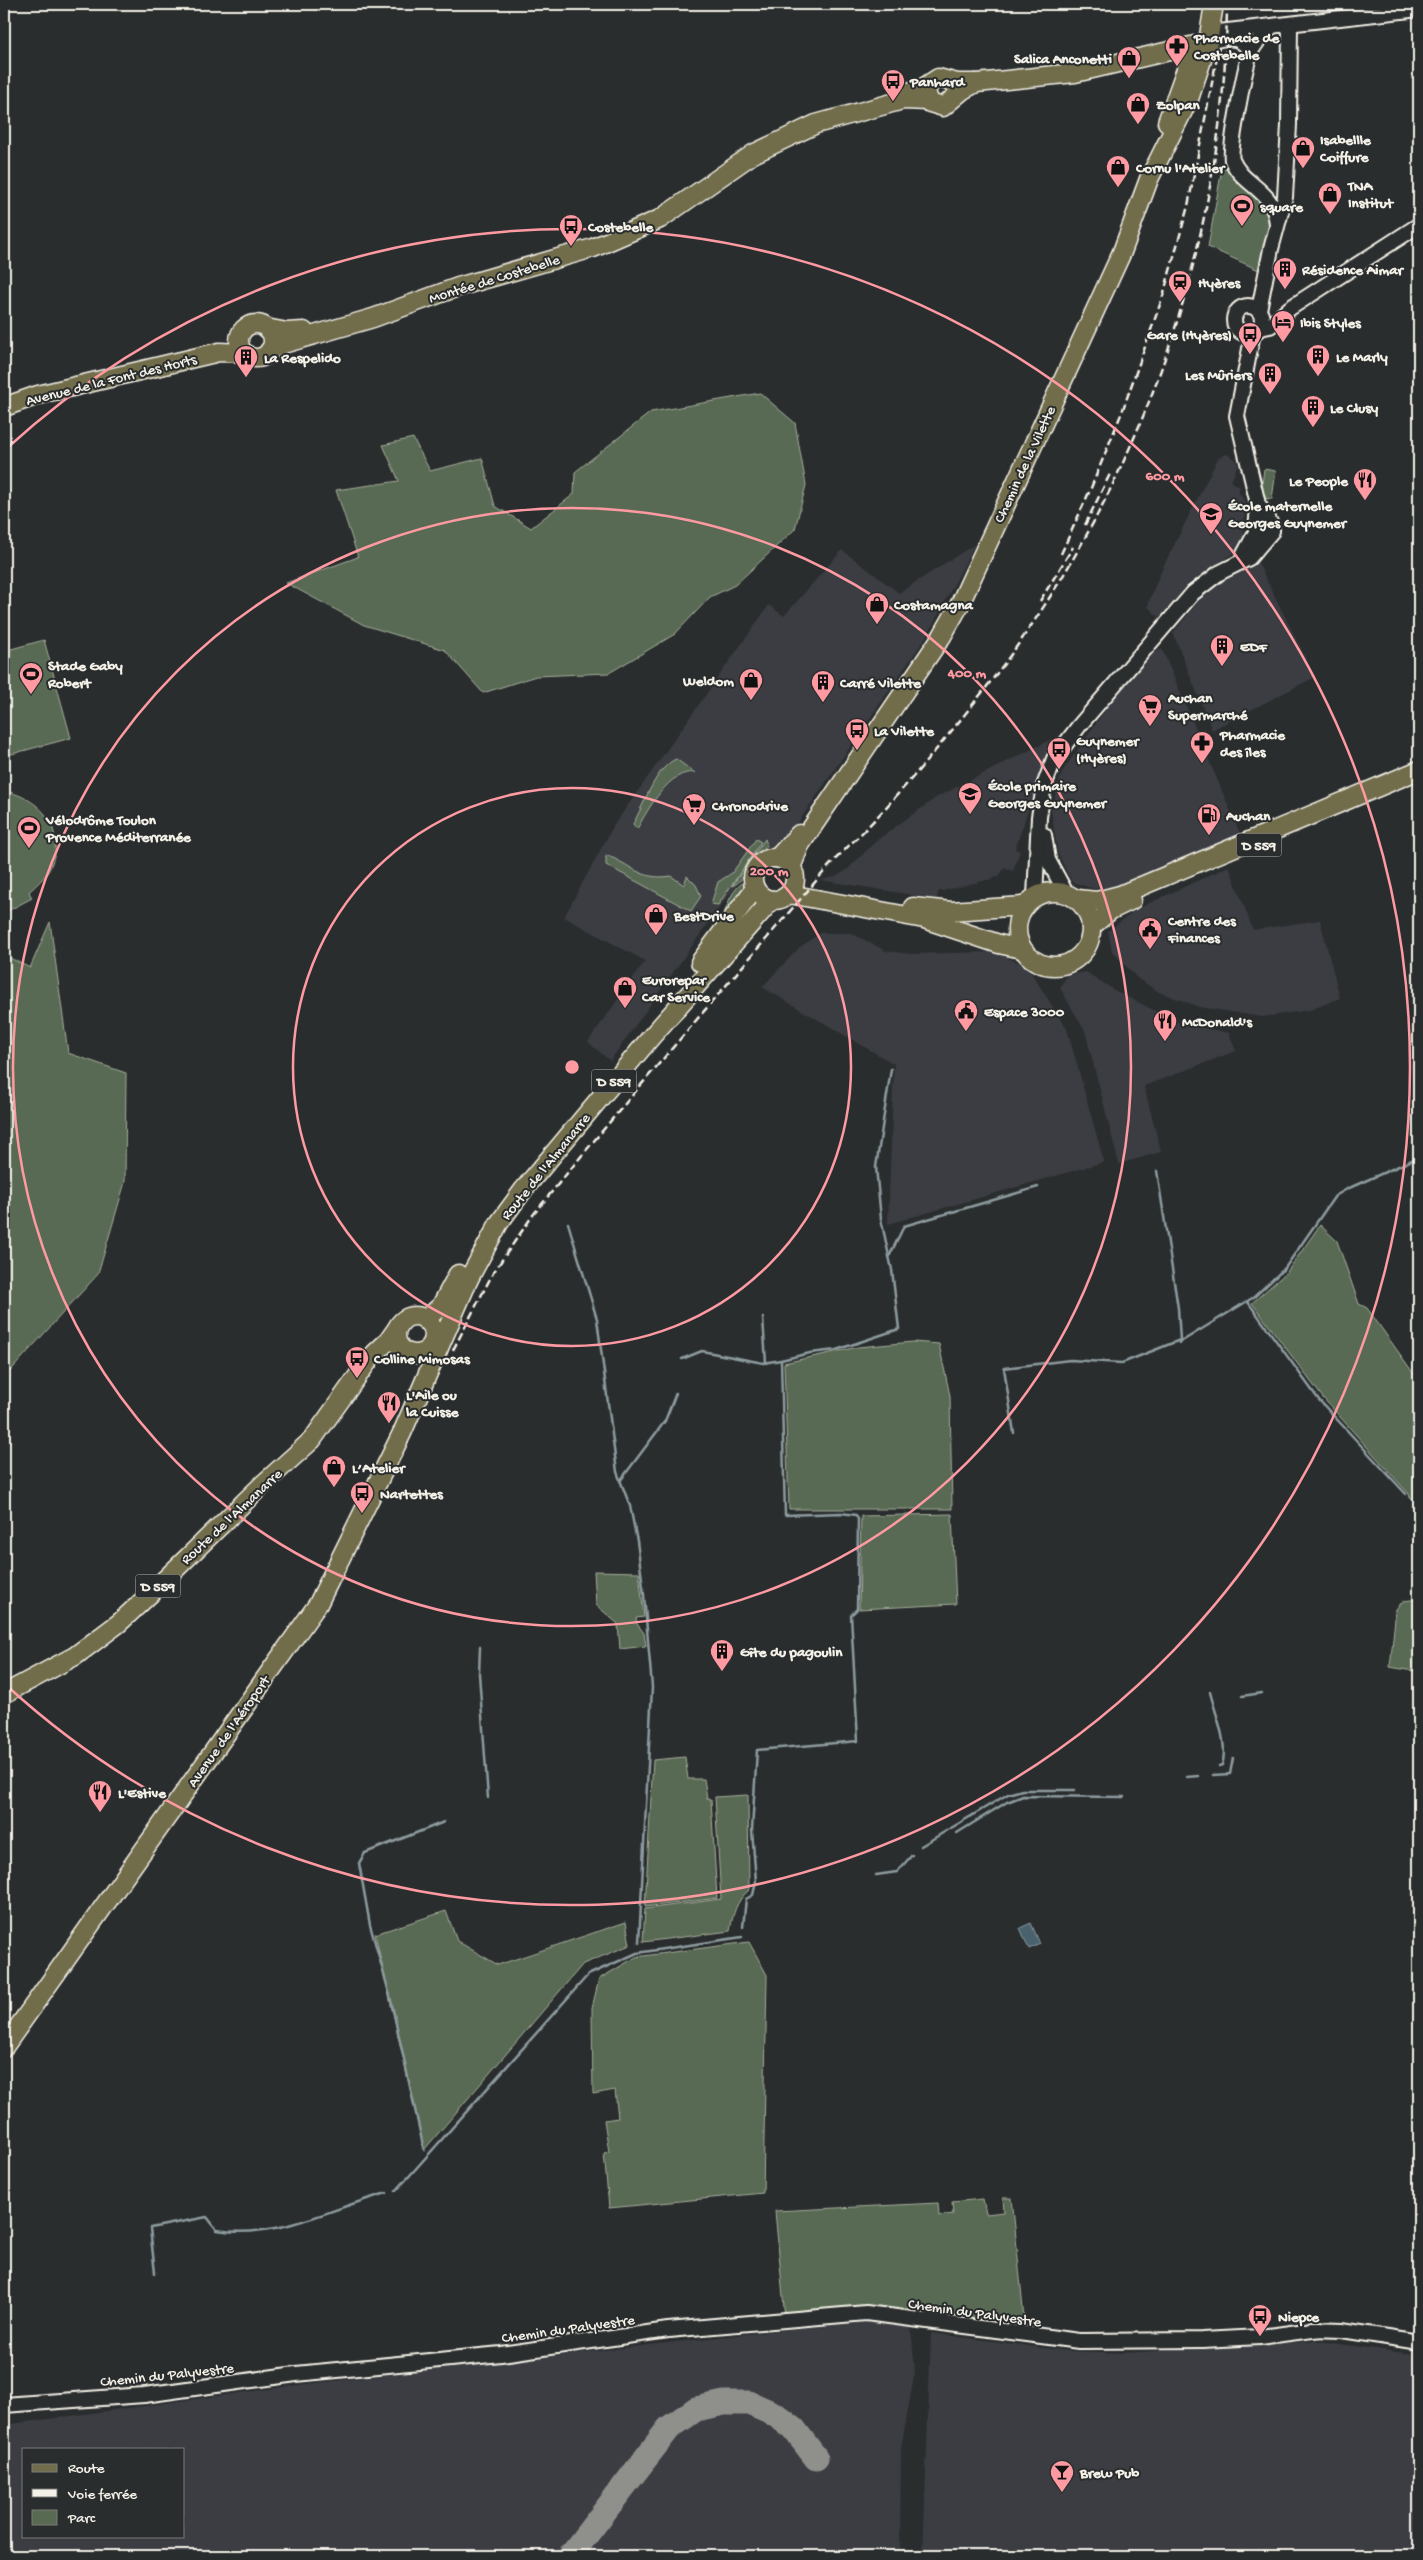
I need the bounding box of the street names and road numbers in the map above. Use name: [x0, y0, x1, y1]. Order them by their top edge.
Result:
street label: Montée de Costebelle: [427, 251, 562, 308]
street label: Avenue de la Font des Horts: [24, 351, 199, 411]
street label: Chemin de la Vilette: [991, 404, 1061, 526]
road number: D 559: [1236, 834, 1282, 856]
road number: D 559: [592, 1070, 636, 1092]
street label: Route de l'Almanarre: [498, 1110, 595, 1224]
street label: Route de l'Almanarre: [178, 1466, 287, 1569]
road number: D 559: [136, 1574, 180, 1598]
street label: Avenue de l'Aéroport: [184, 1671, 276, 1791]
street label: Chemin du Palyvestre: [907, 2296, 1043, 2332]
street label: Chemin du Palyvestre: [501, 2312, 636, 2348]
street label: Chemin du Palyvestre: [100, 2360, 235, 2392]

